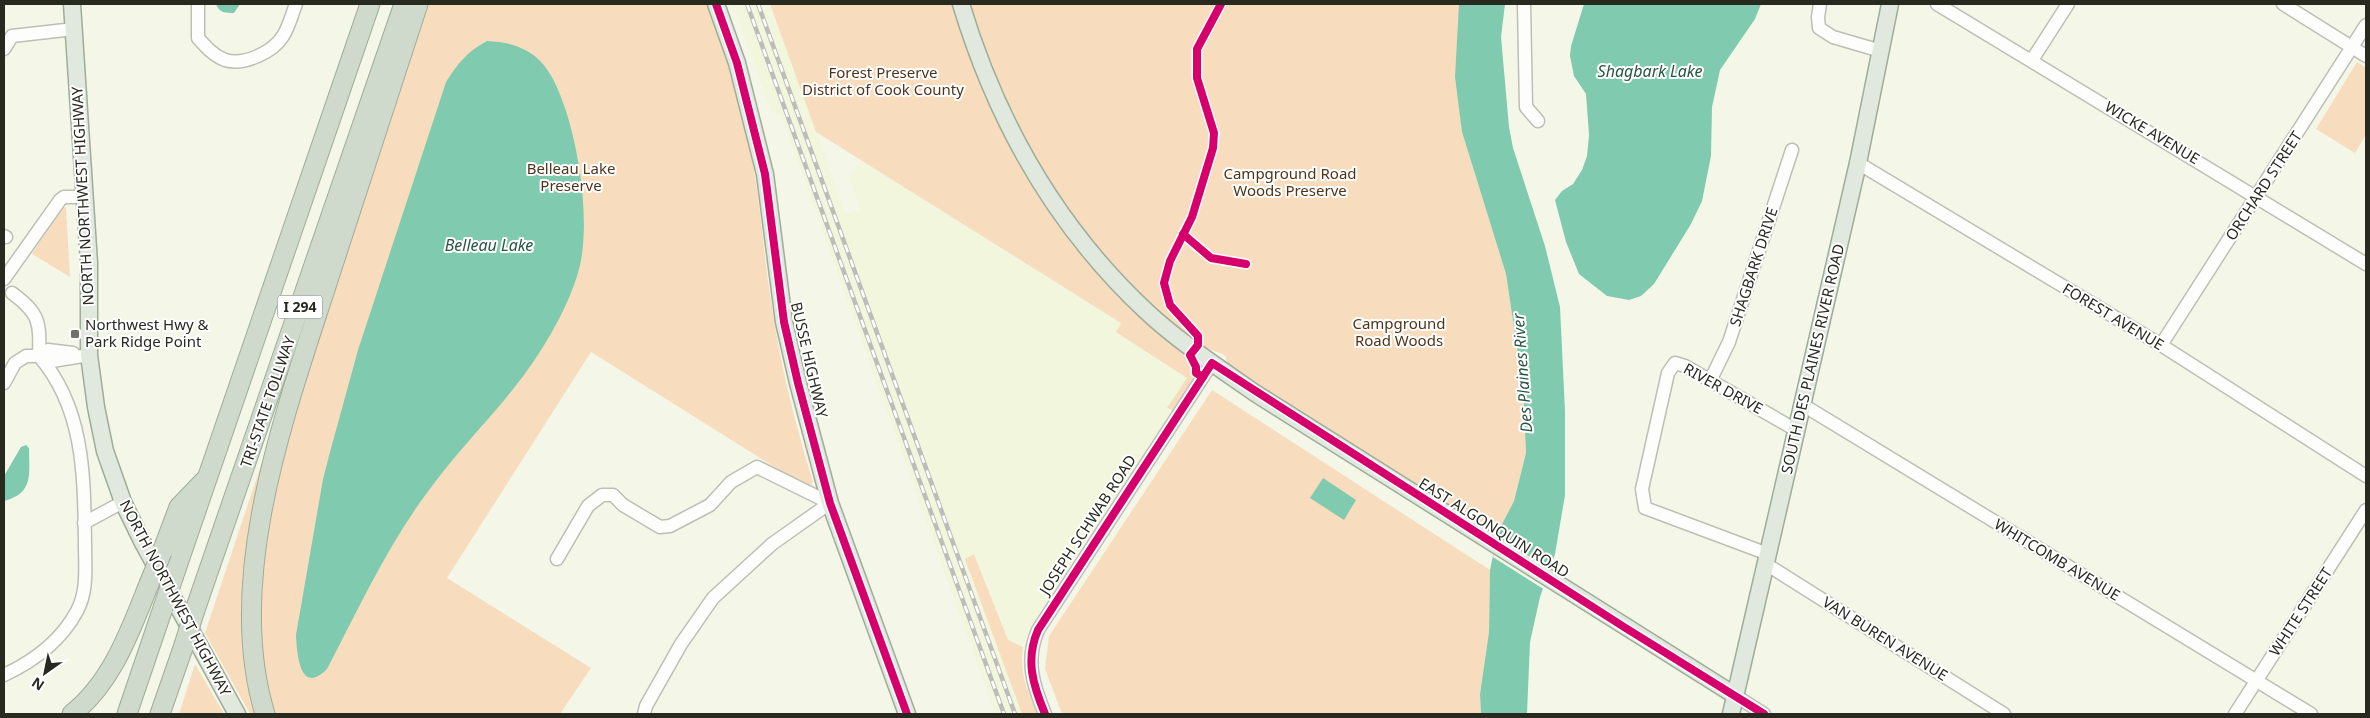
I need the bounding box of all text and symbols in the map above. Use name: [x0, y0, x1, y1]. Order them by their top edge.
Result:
water label: Shagbark Lake: [1598, 60, 1702, 82]
park label: Forest Preserve District of Cook County: [802, 62, 964, 99]
street label: NORTH NORTHWEST HIGHWAY: [66, 86, 98, 306]
street label: WICKE AVENUE: [2101, 96, 2204, 168]
street label: ORCHARD STREET: [2220, 126, 2306, 244]
park label: Belleau Lake Preserve: [527, 158, 615, 195]
park label: Campground Road Woods Preserve: [1223, 163, 1357, 200]
street label: SHAGBARK DRIVE: [1724, 205, 1782, 329]
water label: Belleau Lake: [445, 234, 533, 256]
street label: SOUTH DES PLAINES RIVER ROAD: [1776, 242, 1848, 476]
street label: FOREST AVENUE: [2059, 278, 2168, 354]
road number: I 294: [278, 296, 322, 318]
street label: BUSSE HIGHWAY: [787, 300, 833, 420]
water label: Des Plaines River: [1507, 312, 1537, 433]
park label: Campground Road Woods: [1352, 313, 1446, 350]
place label: Northwest Hwy & Park Ridge Point: [85, 314, 209, 351]
marker: Northwest Hwy & Park Ridge Point: [69, 328, 81, 340]
street label: TRI-STATE TOLLWAY: [235, 333, 299, 470]
street label: RIVER DRIVE: [1680, 358, 1767, 418]
street label: JOSEPH SCHWAB ROAD: [1033, 451, 1140, 600]
street label: EAST ALGONQUIN ROAD: [1415, 473, 1574, 582]
street label: NORTH NORTHWEST HIGHWAY: [116, 496, 236, 699]
street label: WHITCOMB AVENUE: [1991, 514, 2124, 605]
street label: WHITE STREET: [2264, 563, 2337, 660]
street label: VAN BUREN AVENUE: [1819, 592, 1952, 685]
north arrow: [20, 648, 70, 698]
text: N: [28, 673, 48, 695]

